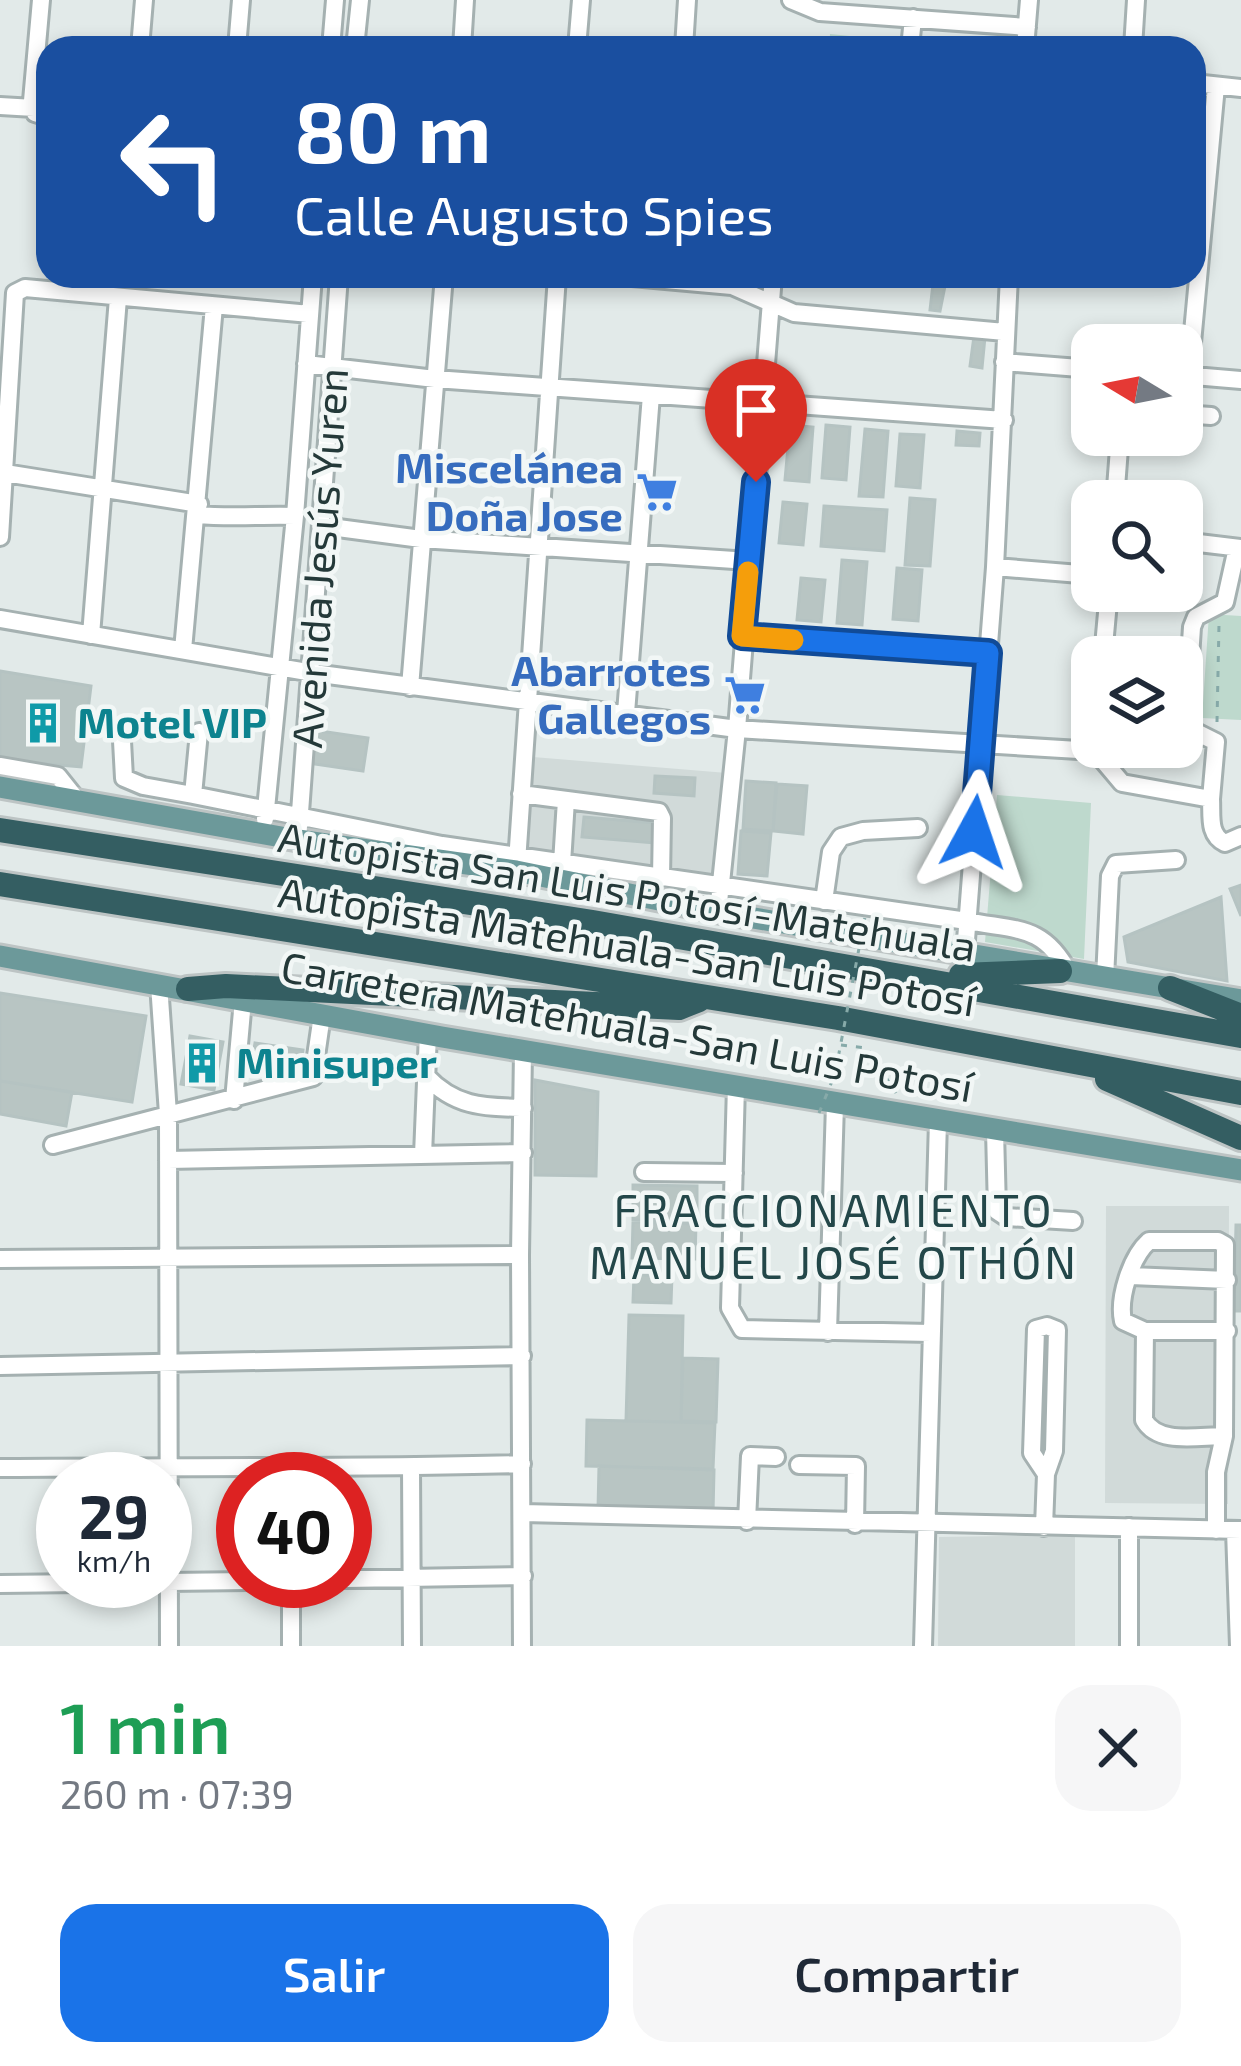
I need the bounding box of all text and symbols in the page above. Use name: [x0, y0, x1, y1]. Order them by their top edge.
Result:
text: 80 m: [294, 79, 491, 180]
icon: left: [96, 84, 252, 240]
text: Calle Augusto Spies: [294, 181, 774, 246]
north arrow: [1071, 324, 1203, 456]
map controls: [1071, 324, 1203, 768]
pin: [705, 359, 807, 482]
street label: Avenida Jesús Yuren: [280, 366, 356, 750]
icon: arrive: [723, 377, 789, 443]
place label: Miscelánea Doña Jose: [395, 441, 623, 539]
supermarket icon: Miscelánea Doña Jose: [634, 469, 680, 515]
button: search: [1071, 480, 1203, 612]
button: layers: [1071, 636, 1203, 768]
place label: Abarrotes Gallegos: [511, 644, 711, 742]
supermarket icon: Abarrotes Gallegos: [722, 672, 768, 718]
place label: Motel VIP: [77, 696, 267, 746]
building icon: Motel VIP: [20, 700, 66, 746]
position arrow: [911, 769, 1037, 895]
street label: Autopista San Luis Potosí-Matehuala: [275, 810, 980, 970]
street label: Autopista Matehuala-San Luis Potosí: [275, 865, 981, 1025]
street label: Carretera Matehuala-San Luis Potosí: [278, 940, 979, 1111]
place label: Minisuper: [236, 1036, 437, 1086]
building icon: Minisuper: [179, 1040, 225, 1086]
district label: FRACCIONAMIENTO MANUEL JOSÉ OTHÓN: [589, 1182, 1079, 1288]
speed limit sign: 40: [216, 1452, 372, 1608]
text: 29: [79, 1479, 149, 1551]
text: km/h: [77, 1542, 151, 1578]
text: 1 min: [60, 1682, 231, 1768]
button: close: [1055, 1685, 1181, 1811]
text: 260 m · 07:39: [60, 1770, 294, 1817]
button: Salir: [60, 1904, 609, 2042]
button: Compartir: [633, 1904, 1181, 2042]

